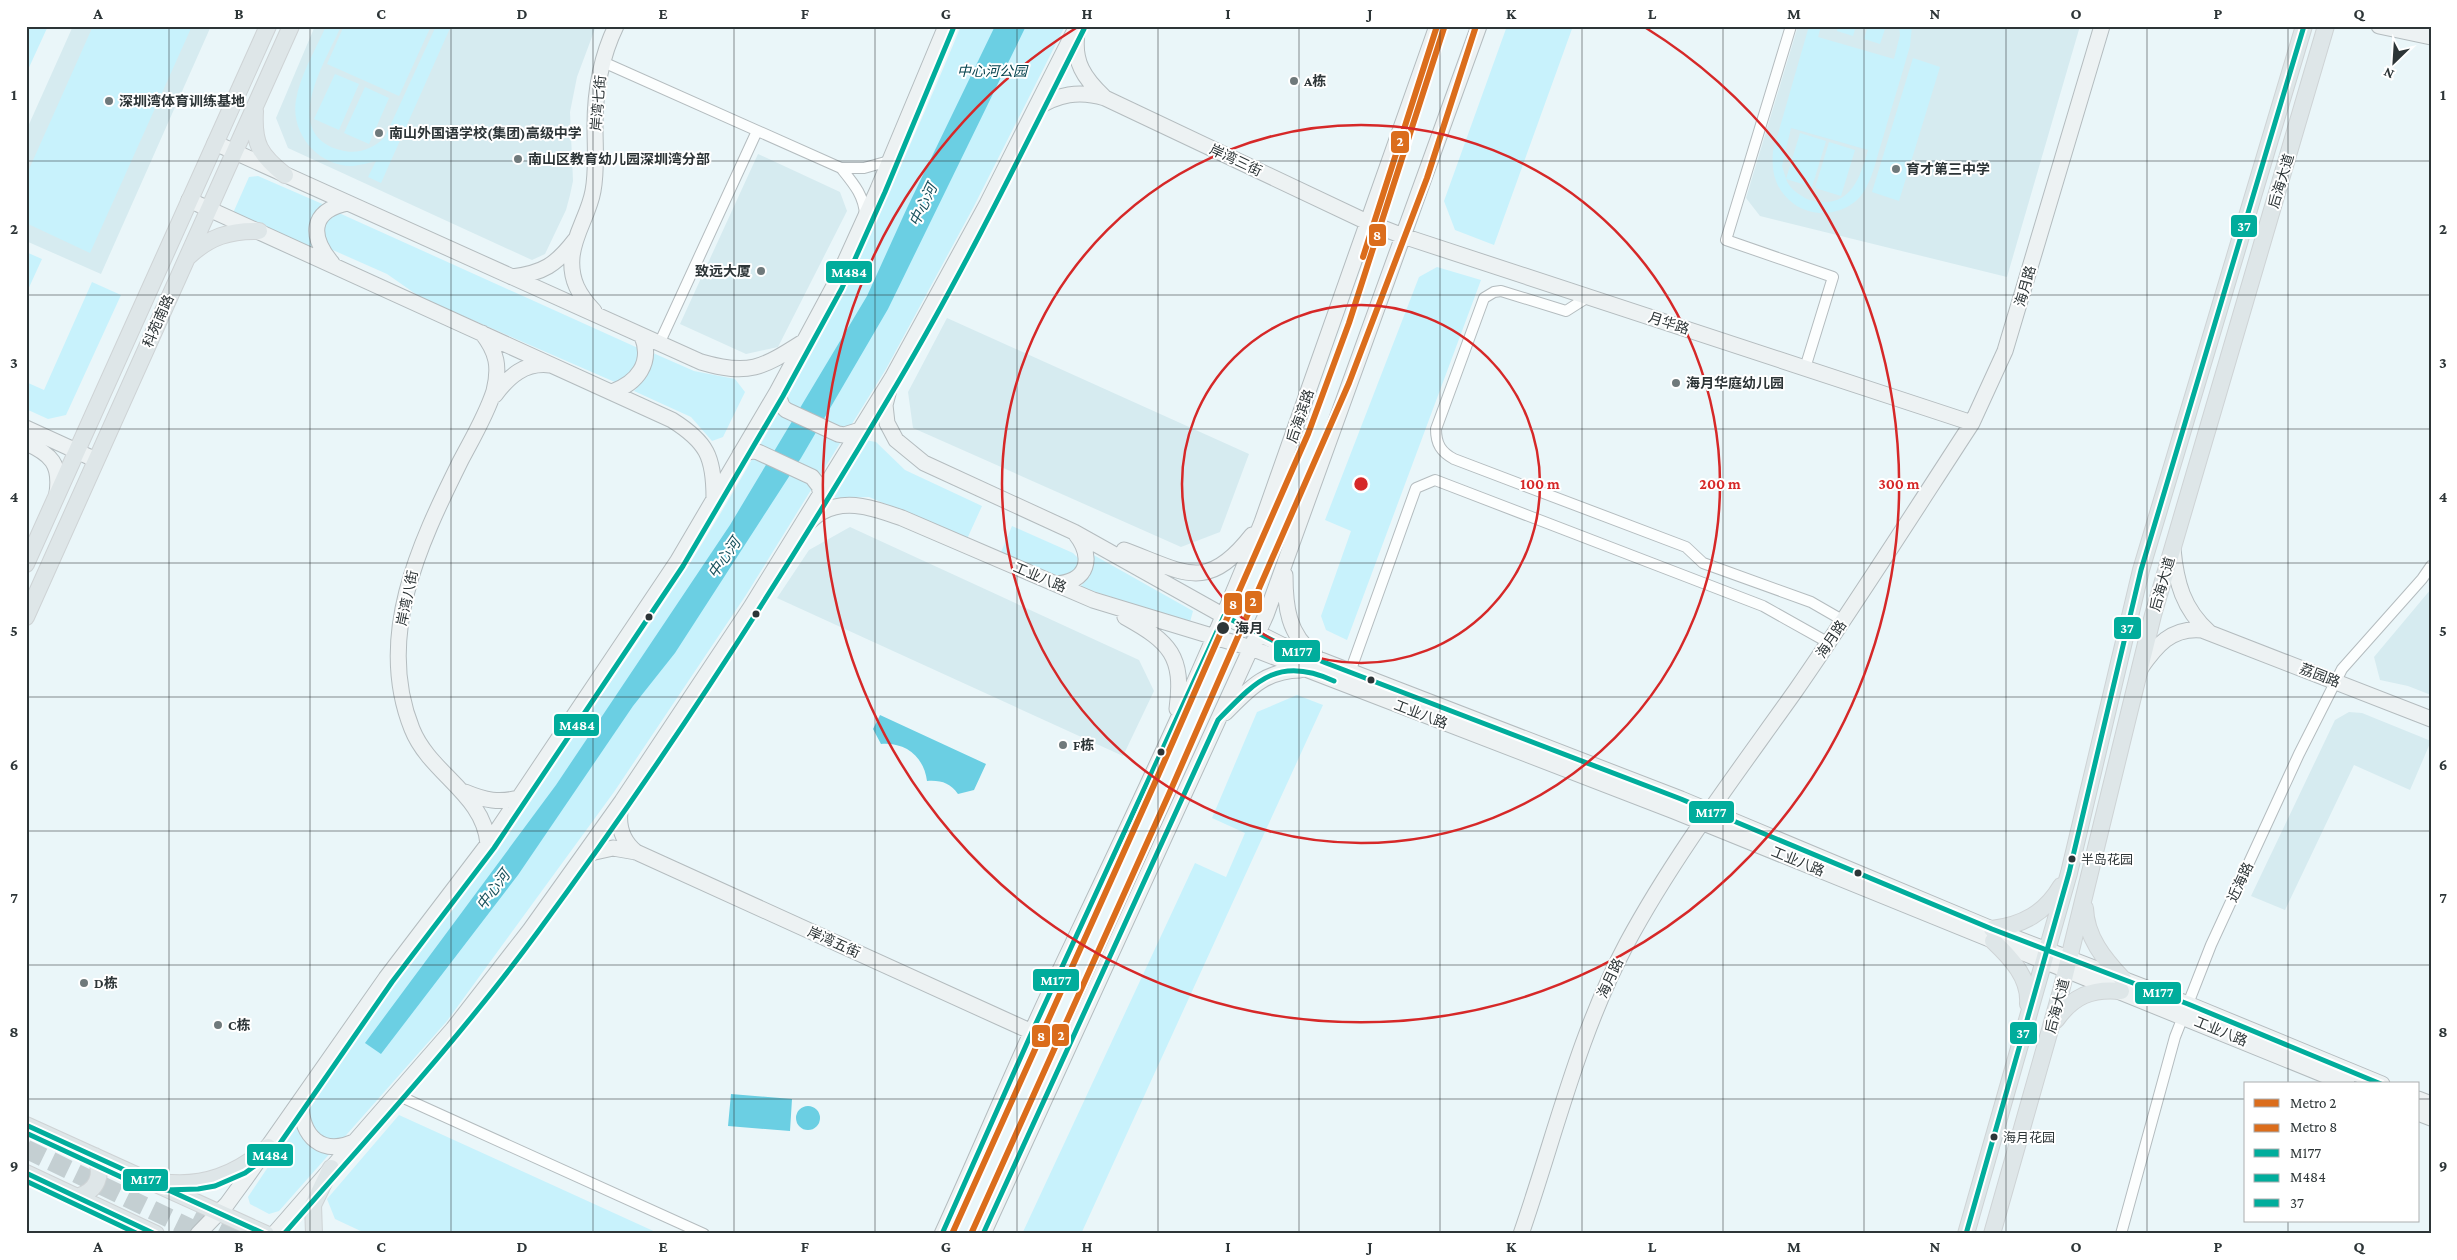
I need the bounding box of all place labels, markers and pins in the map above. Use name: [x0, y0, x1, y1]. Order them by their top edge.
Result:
place label: A栋: [1303, 73, 1326, 89]
marker: A栋: [1288, 75, 1300, 87]
place label: 深圳湾体育训练基地: [119, 93, 245, 109]
marker: 深圳湾体育训练基地: [103, 95, 115, 107]
place label: 南山外国语学校(集团)高级中学: [389, 125, 582, 142]
marker: 南山外国语学校(集团)高级中学: [373, 127, 385, 139]
place label: 南山区教育幼儿园深圳湾分部: [528, 151, 710, 167]
marker: 南山区教育幼儿园深圳湾分部: [512, 153, 524, 165]
place label: 育才第三中学: [1906, 161, 1990, 177]
marker: 育才第三中学: [1890, 163, 1902, 175]
place label: 致远大厦: [695, 263, 751, 279]
marker: 致远大厦: [755, 265, 767, 277]
place label: 海月华庭幼儿园: [1686, 375, 1784, 391]
marker: 海月华庭幼儿园: [1670, 377, 1682, 389]
centre of rings: [1352, 475, 1370, 493]
unlabelled marker: [751, 609, 761, 619]
unlabelled marker: [644, 612, 654, 622]
marker: 海月: [1215, 620, 1231, 636]
place label: 海月: [1235, 620, 1263, 636]
unlabelled marker: [1366, 675, 1376, 685]
place label: F栋: [1073, 737, 1094, 753]
marker: F栋: [1057, 739, 1069, 751]
unlabelled marker: [1156, 747, 1166, 757]
place label: 半岛花园: [2081, 852, 2133, 867]
marker: 半岛花园: [2067, 854, 2077, 864]
unlabelled marker: [1853, 868, 1863, 878]
place label: D栋: [94, 975, 118, 991]
marker: D栋: [78, 977, 90, 989]
place label: C栋: [228, 1017, 251, 1033]
marker: C栋: [212, 1019, 224, 1031]
place label: 海月花园: [2003, 1130, 2055, 1145]
marker: 海月花园: [1989, 1132, 1999, 1142]

